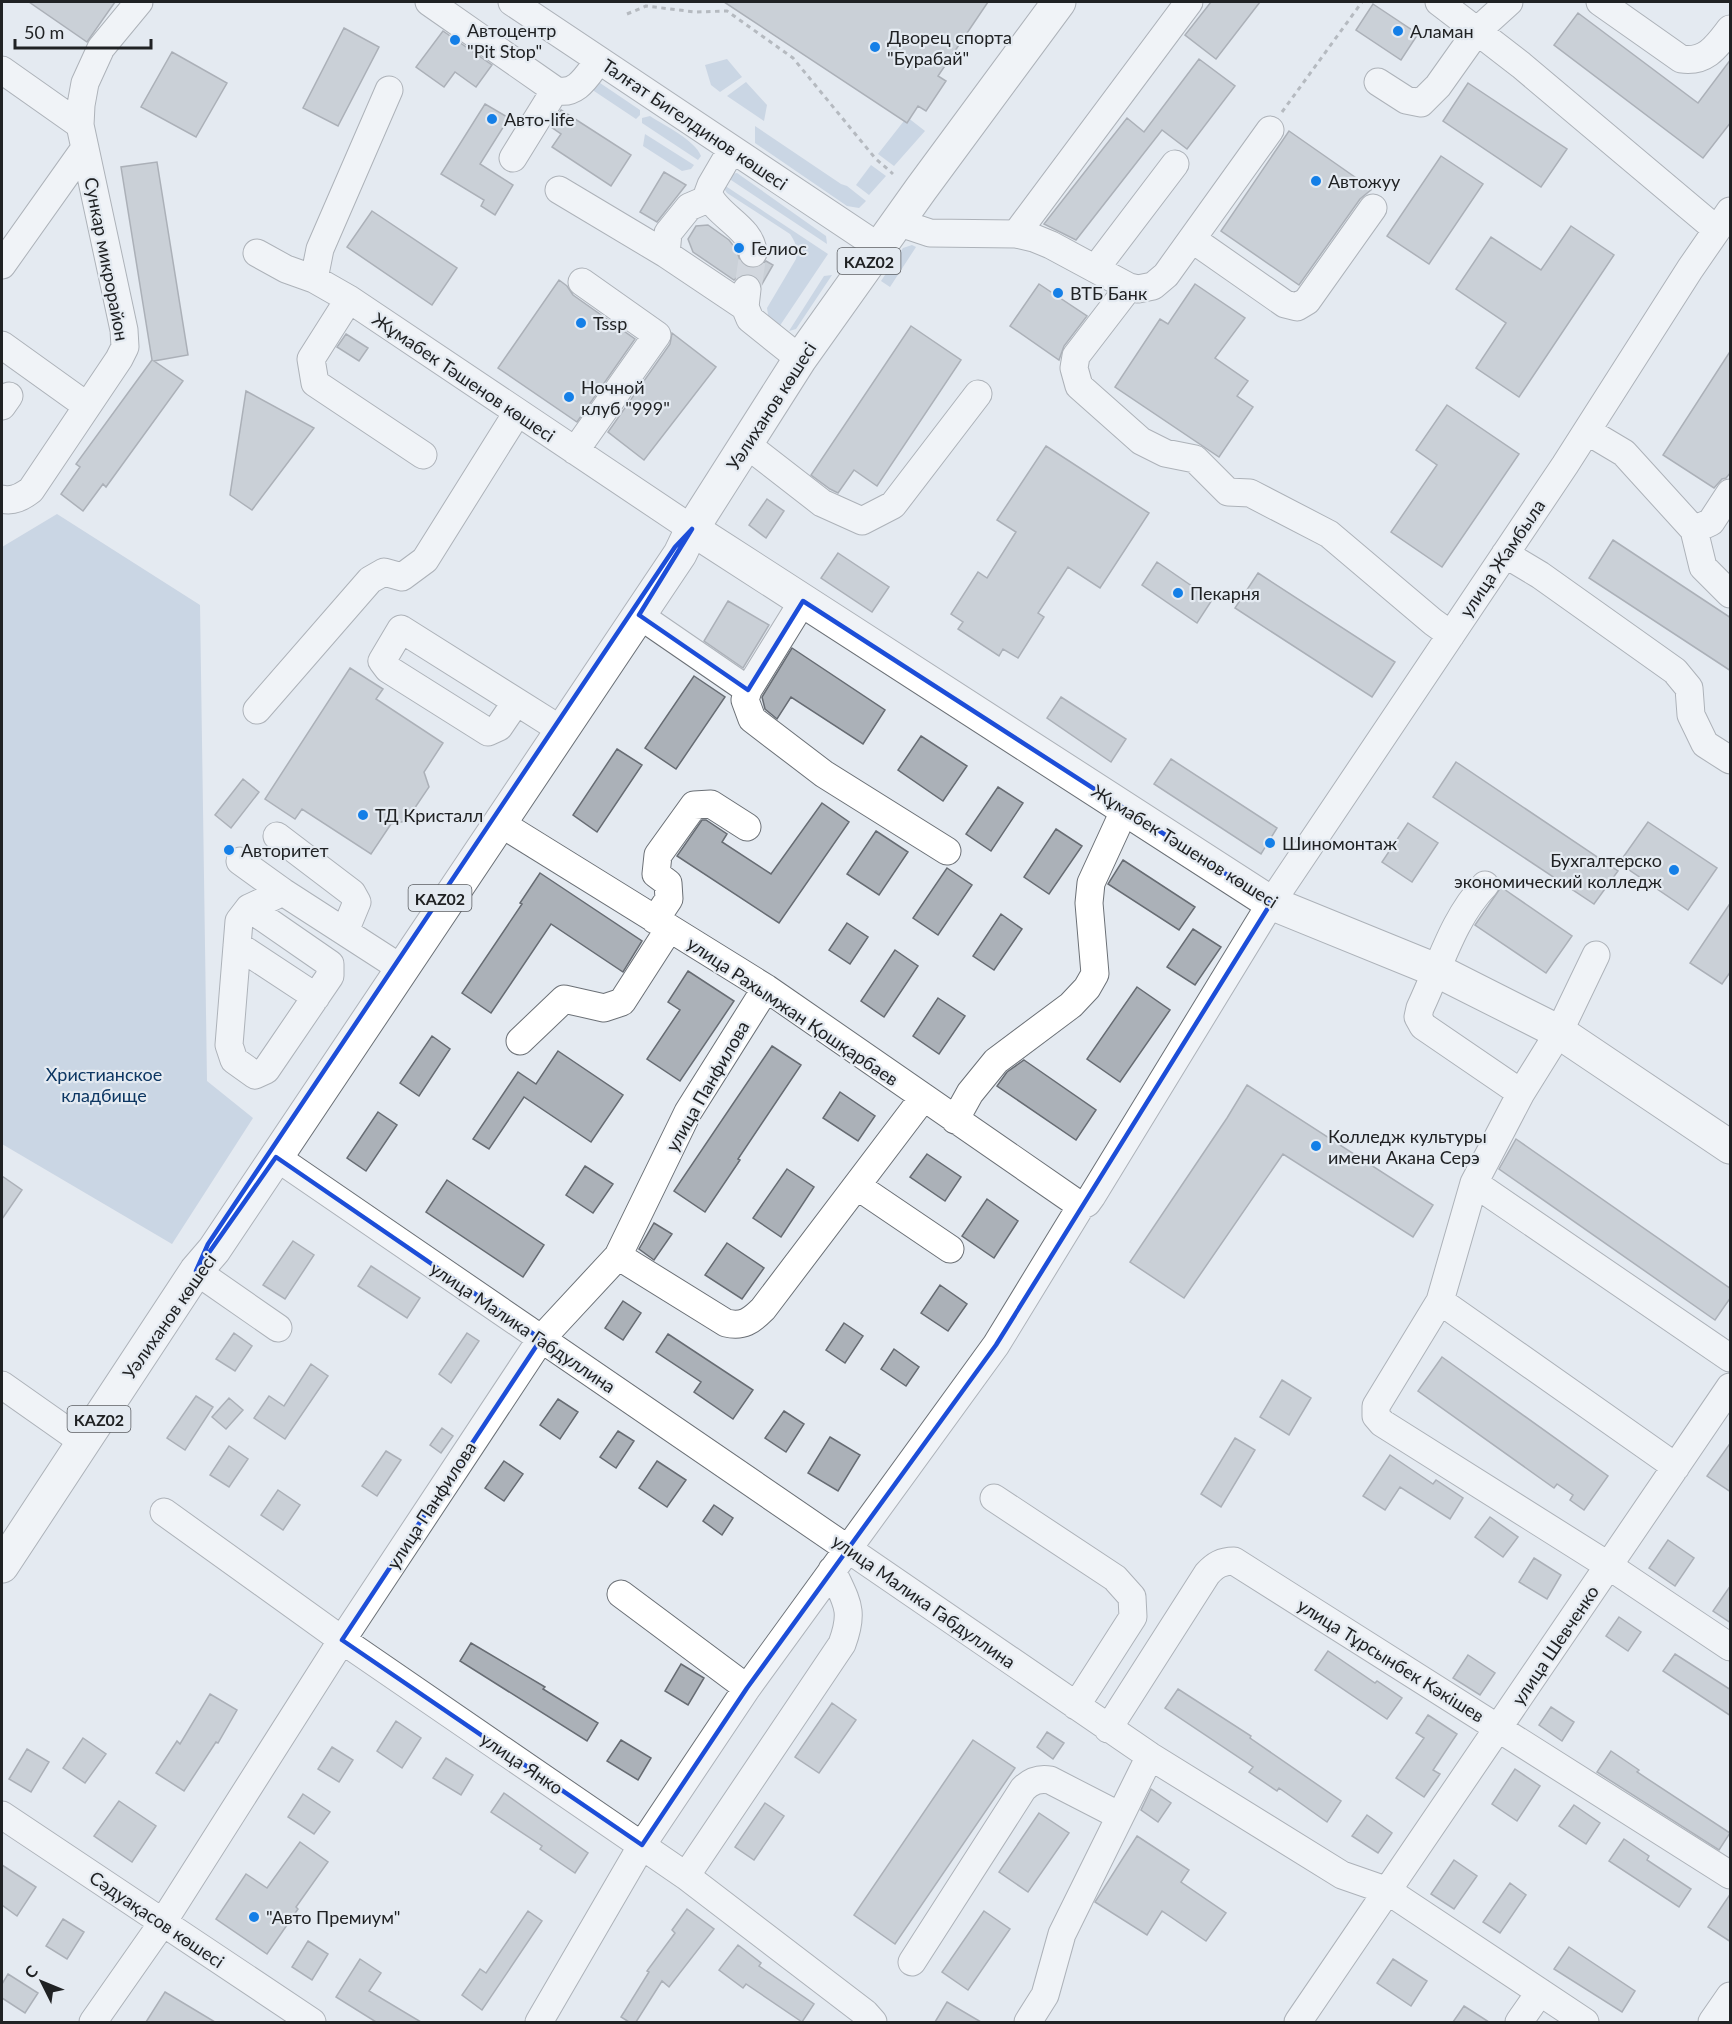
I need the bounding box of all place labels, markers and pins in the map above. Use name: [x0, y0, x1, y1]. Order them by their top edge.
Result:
place label: Автоцентр "Pit Stop": [467, 19, 556, 62]
place label: Аламан: [1410, 20, 1474, 42]
marker: Аламан: [1391, 24, 1405, 38]
place label: Дворец спорта "Бурабай": [887, 26, 1012, 69]
marker: Автоцентр "Pit Stop": [448, 33, 462, 47]
marker: Дворец спорта "Бурабай": [868, 40, 882, 54]
place label: Авто-life: [504, 108, 575, 130]
marker: Авто-life: [485, 112, 499, 126]
place label: Автожуу: [1328, 170, 1401, 192]
marker: Автожуу: [1309, 174, 1323, 188]
place label: Гелиос: [751, 237, 807, 259]
marker: Гелиос: [732, 241, 746, 255]
place label: ВТБ Банк: [1070, 282, 1148, 304]
marker: ВТБ Банк: [1051, 286, 1065, 300]
place label: Tssp: [593, 312, 627, 334]
marker: Tssp: [574, 316, 588, 330]
place label: Ночной клуб "999": [581, 376, 670, 419]
marker: Ночной клуб "999": [562, 390, 576, 404]
place label: Пекарня: [1190, 582, 1260, 604]
marker: Пекарня: [1171, 586, 1185, 600]
place label: ТД Кристалл: [375, 804, 483, 826]
marker: ТД Кристалл: [356, 808, 370, 822]
place label: Шиномонтаж: [1282, 832, 1397, 854]
marker: Шиномонтаж: [1263, 836, 1277, 850]
place label: Авторитет: [241, 839, 328, 861]
marker: Авторитет: [222, 843, 236, 857]
place label: Бухгалтерско экономический колледж: [1454, 849, 1662, 892]
marker: Бухгалтерско экономический колледж: [1667, 863, 1681, 877]
place label: Колледж культуры имени Акана Серэ: [1328, 1125, 1487, 1168]
marker: Колледж культуры имени Акана Серэ: [1309, 1139, 1323, 1153]
place label: "Авто Премиум": [266, 1906, 401, 1928]
marker: "Авто Премиум": [247, 1910, 261, 1924]

